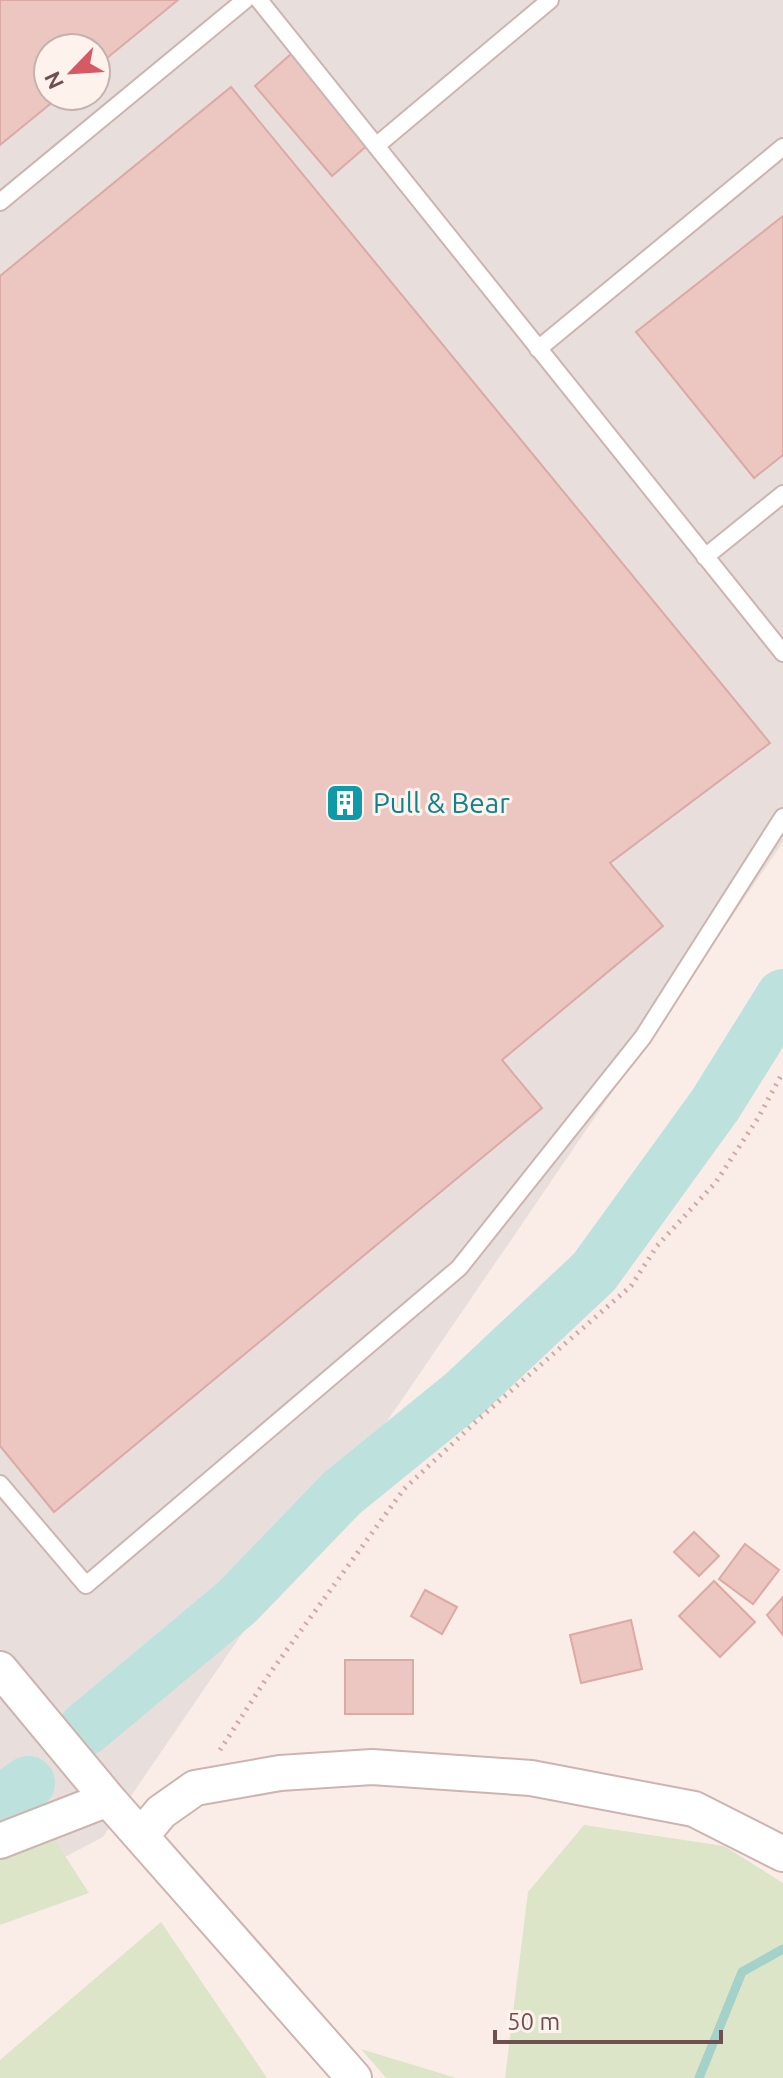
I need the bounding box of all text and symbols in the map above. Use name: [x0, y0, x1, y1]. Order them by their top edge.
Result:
north arrow: [32, 32, 112, 112]
text: N: [39, 68, 68, 93]
building icon: Pull & Bear: [324, 782, 366, 824]
place label: Pull & Bear: [373, 787, 510, 818]
scale bar: [495, 1994, 721, 2044]
text: 50 m: [507, 2008, 560, 2035]

